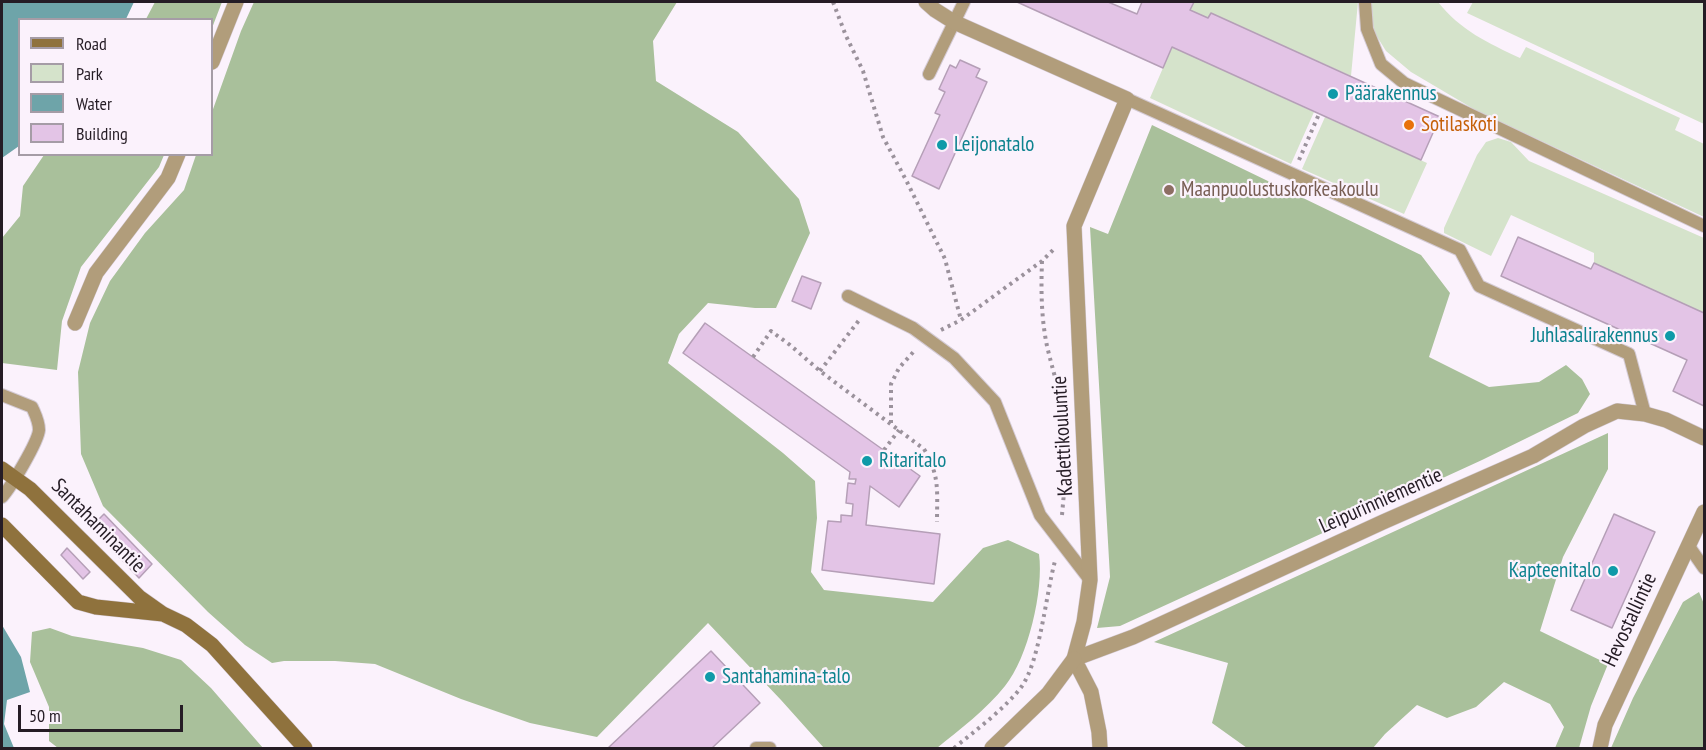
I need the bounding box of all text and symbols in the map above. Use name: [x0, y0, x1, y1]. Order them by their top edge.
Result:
legend: [18, 18, 213, 156]
text: Road: [76, 32, 107, 55]
text: Park: [76, 62, 103, 85]
place label: Päärakennus: [1345, 81, 1437, 107]
marker: Päärakennus: [1326, 87, 1340, 101]
text: Water: [76, 92, 112, 115]
place label: Sotilaskoti: [1421, 112, 1497, 138]
marker: Sotilaskoti: [1402, 118, 1416, 132]
text: Building: [76, 122, 128, 145]
place label: Leijonatalo: [954, 132, 1034, 158]
marker: Leijonatalo: [935, 138, 949, 152]
place label: Maanpuolustuskorkeakoulu: [1181, 177, 1379, 203]
marker: Maanpuolustuskorkeakoulu: [1162, 183, 1176, 197]
place label: Juhlasalirakennus: [1531, 323, 1658, 349]
marker: Juhlasalirakennus: [1663, 329, 1677, 343]
street label: Kadettikouluntie: [1047, 375, 1079, 497]
place label: Ritaritalo: [879, 448, 946, 474]
marker: Ritaritalo: [860, 454, 874, 468]
street label: Leipurinniementie: [1316, 463, 1446, 539]
street label: Santahaminantie: [46, 474, 150, 578]
place label: Kapteenitalo: [1509, 558, 1601, 584]
marker: Kapteenitalo: [1606, 564, 1620, 578]
street label: Hevostallintie: [1597, 569, 1663, 671]
place label: Santahamina-talo: [722, 664, 851, 690]
marker: Santahamina-talo: [703, 670, 717, 684]
scale bar: [21, 693, 186, 731]
text: 50 m: [29, 704, 61, 727]

